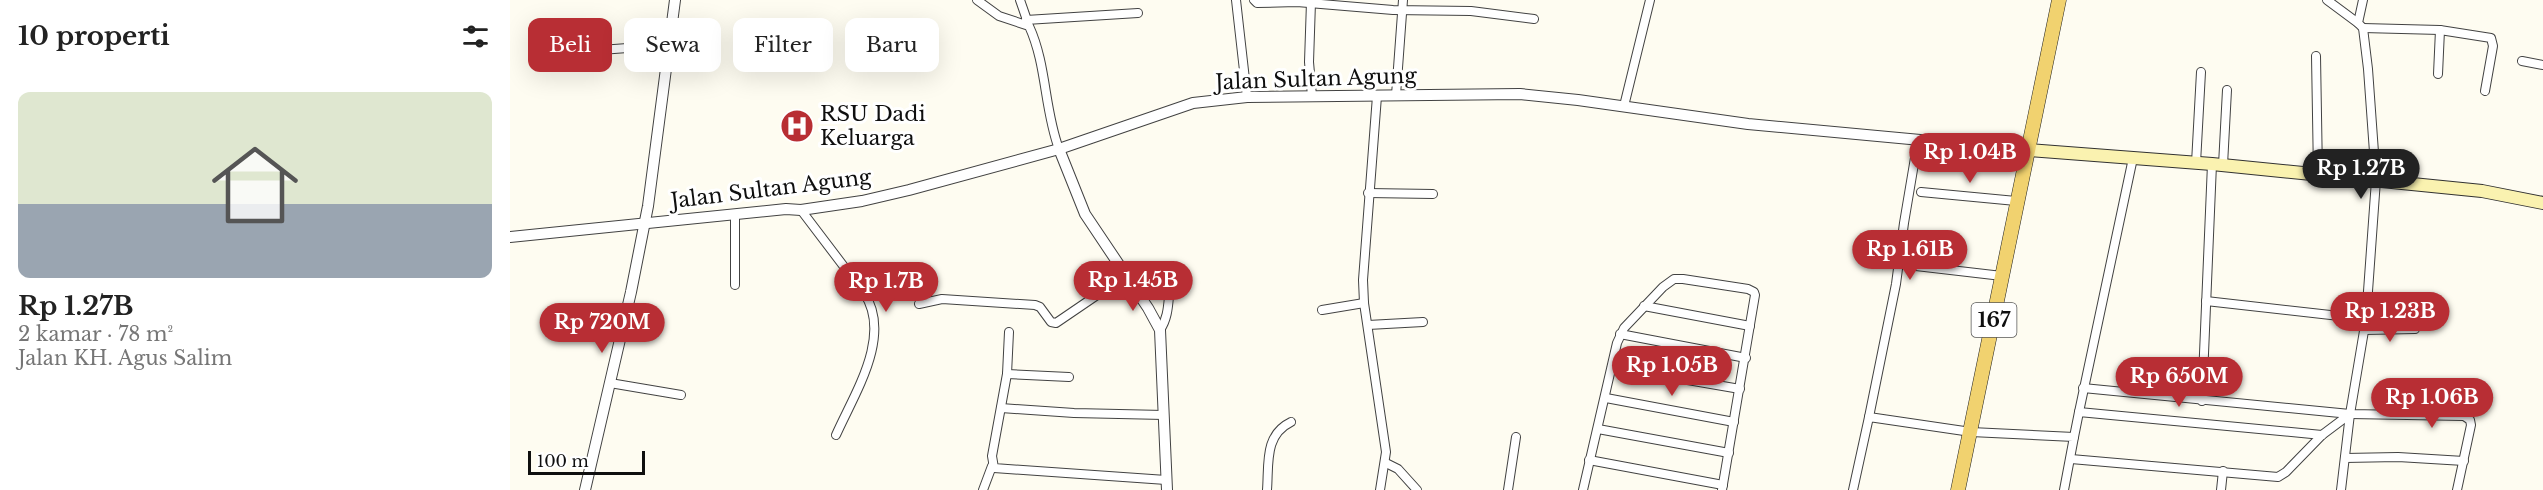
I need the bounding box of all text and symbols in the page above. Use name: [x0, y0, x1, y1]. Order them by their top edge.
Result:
chip: Beli: [528, 18, 612, 72]
chip: Sewa: [624, 18, 721, 72]
chip: Filter: [733, 18, 833, 72]
chip: Baru: [845, 18, 939, 72]
text: 10 properti: [18, 20, 170, 52]
icon: filters: [459, 20, 492, 53]
street label: Jalan Sultan Agung: [1212, 62, 1418, 96]
place label: RSU Dadi Keluarga: [820, 101, 926, 151]
hospital icon: RSU Dadi Keluarga: [779, 108, 815, 144]
icon: home: [201, 131, 309, 239]
pin: Rp 1.04B: [1908, 133, 2032, 184]
text: Rp 1.04B: [1923, 140, 2017, 164]
pin: Rp 1.27B: [2299, 149, 2423, 200]
text: Rp 1.27B: [2317, 156, 2405, 180]
street label: Jalan Sultan Agung: [666, 164, 873, 215]
pin: Rp 1.61B: [1848, 230, 1972, 281]
text: Rp 1.61B: [1866, 237, 1954, 261]
pin: Rp 1.45B: [1071, 261, 1195, 312]
pin: Rp 1.7B: [831, 262, 941, 313]
text: Rp 1.45B: [1088, 268, 1178, 292]
text: Rp 1.7B: [848, 269, 924, 293]
text: Rp 1.27B: [18, 290, 133, 322]
pin: Rp 1.23B: [2328, 292, 2452, 343]
text: Rp 1.23B: [2344, 299, 2436, 323]
pin: Rp 720M: [547, 303, 657, 354]
road number: 167: [1972, 303, 2016, 337]
text: Rp 720M: [554, 310, 650, 334]
text: 2 kamar · 78 m²: [18, 322, 173, 346]
text: Jalan KH. Agus Salim: [18, 346, 232, 370]
pin: Rp 1.05B: [1610, 346, 1734, 397]
text: Rp 1.05B: [1626, 353, 1718, 377]
pin: Rp 650M: [2124, 357, 2234, 408]
text: Rp 650M: [2130, 364, 2228, 388]
pin: Rp 1.06B: [2370, 378, 2494, 429]
text: Rp 1.06B: [2385, 385, 2479, 409]
scale bar: [528, 448, 645, 476]
text: 100 m: [537, 451, 589, 471]

